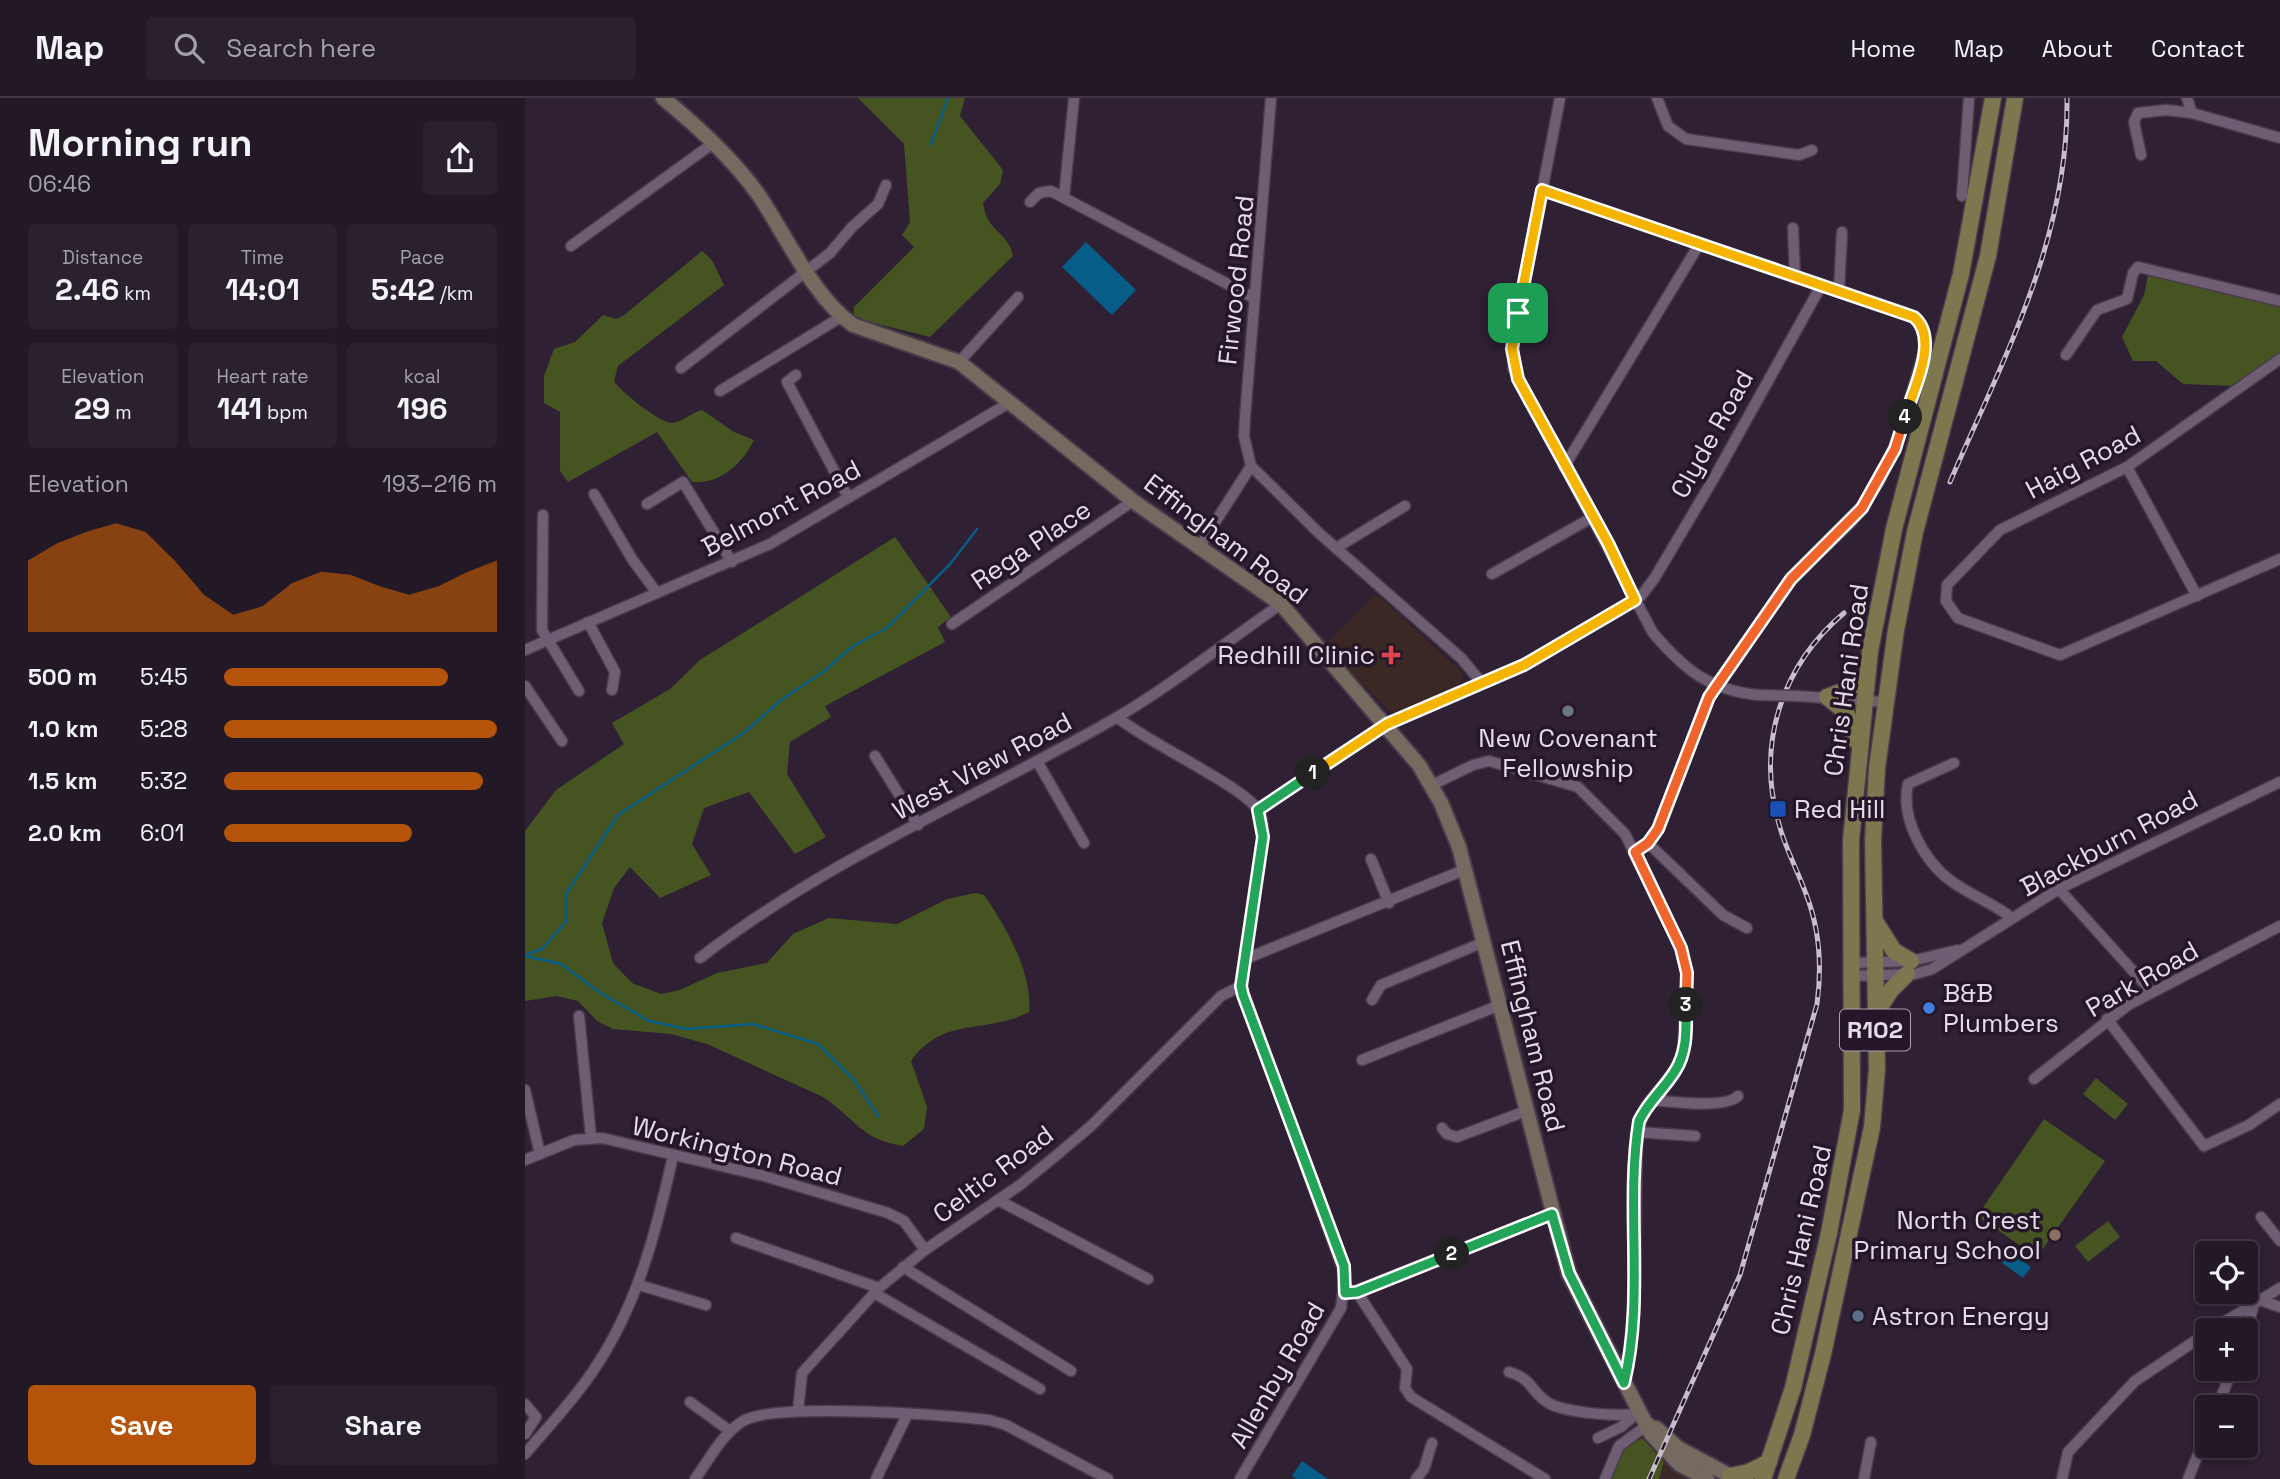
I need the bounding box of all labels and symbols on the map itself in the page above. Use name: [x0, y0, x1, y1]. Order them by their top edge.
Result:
street label: Firwood Road: [1210, 194, 1262, 366]
pin: [1488, 283, 1548, 343]
street label: Clyde Road: [1663, 364, 1761, 504]
pin: 4: [1887, 400, 1923, 434]
street label: Haig Road: [2020, 418, 2146, 506]
street label: Belmont Road: [696, 452, 866, 564]
street label: Effingham Road: [1137, 466, 1315, 612]
street label: Rega Place: [964, 492, 1098, 598]
street label: Chris Hani Road: [1816, 582, 1876, 778]
place label: Redhill Clinic: [1217, 638, 1375, 672]
marker: Redhill Clinic: [1381, 645, 1401, 665]
marker: New Covenant Fellowship: [1560, 703, 1576, 719]
street label: West View Road: [886, 704, 1078, 828]
place label: New Covenant Fellowship: [1478, 721, 1658, 785]
pin: 1: [1295, 756, 1331, 790]
street label: Blackburn Road: [2014, 782, 2204, 904]
place label: Red Hill: [1794, 792, 1885, 826]
marker: Red Hill: [1768, 799, 1788, 819]
street label: Park Road: [2080, 933, 2204, 1025]
street label: Effingham Road: [1493, 937, 1573, 1135]
place label: B&B Plumbers: [1943, 976, 2059, 1040]
pin: 3: [1669, 988, 1703, 1023]
marker: B&B Plumbers: [1921, 1000, 1937, 1016]
road number: R102: [1840, 1010, 1910, 1050]
street label: Workington Road: [628, 1108, 846, 1194]
street label: Celtic Road: [926, 1117, 1060, 1231]
street label: Chris Hani Road: [1763, 1142, 1839, 1338]
place label: North Crest Primary School: [1854, 1203, 2041, 1267]
marker: North Crest Primary School: [2047, 1227, 2063, 1243]
pin: 2: [1434, 1236, 1469, 1272]
street label: Allenby Road: [1221, 1296, 1333, 1454]
place label: Astron Energy: [1872, 1299, 2050, 1333]
marker: Astron Energy: [1850, 1308, 1866, 1324]

